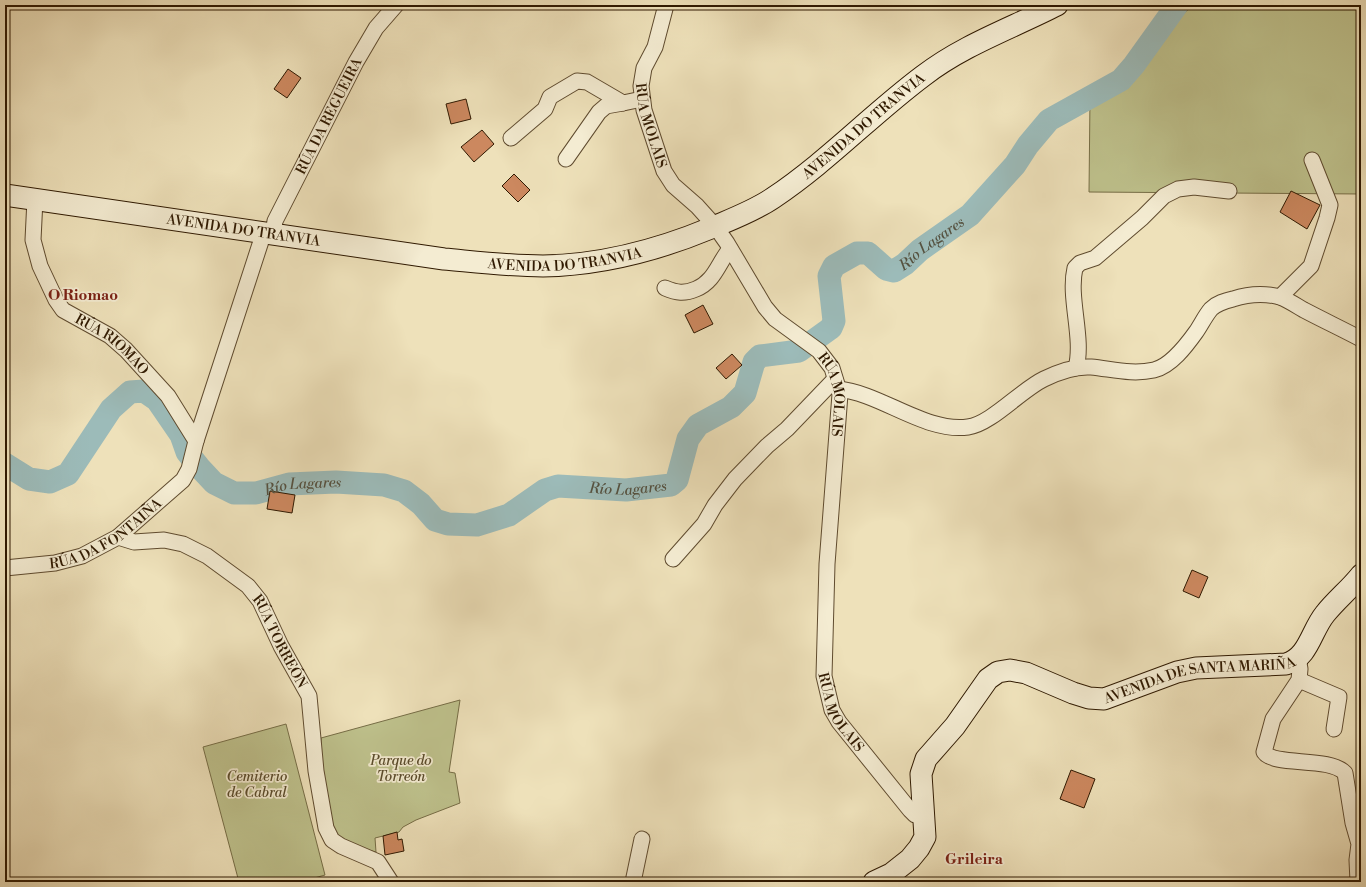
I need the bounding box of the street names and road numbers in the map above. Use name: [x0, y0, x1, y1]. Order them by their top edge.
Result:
street label: RÚA DA REGUEIRA: [292, 55, 367, 178]
street label: AVENIDA DO TRANVIA: [798, 69, 929, 184]
street label: RÚA MOLAIS: [631, 82, 670, 170]
street label: AVENIDA DO TRANVIA: [164, 211, 322, 251]
street label: AVENIDA DO TRANVIA: [486, 244, 644, 276]
street label: RÚA RIOMAO: [72, 310, 152, 379]
street label: RÚA MOLAIS: [813, 349, 848, 437]
street label: RÚA DA FONTAIÑA: [48, 495, 166, 574]
street label: RÚA TORREÓN: [248, 591, 311, 692]
street label: AVENIDA DE SANTA MARIÑA: [1100, 653, 1299, 709]
street label: RÚA MOLAIS: [813, 671, 867, 756]

